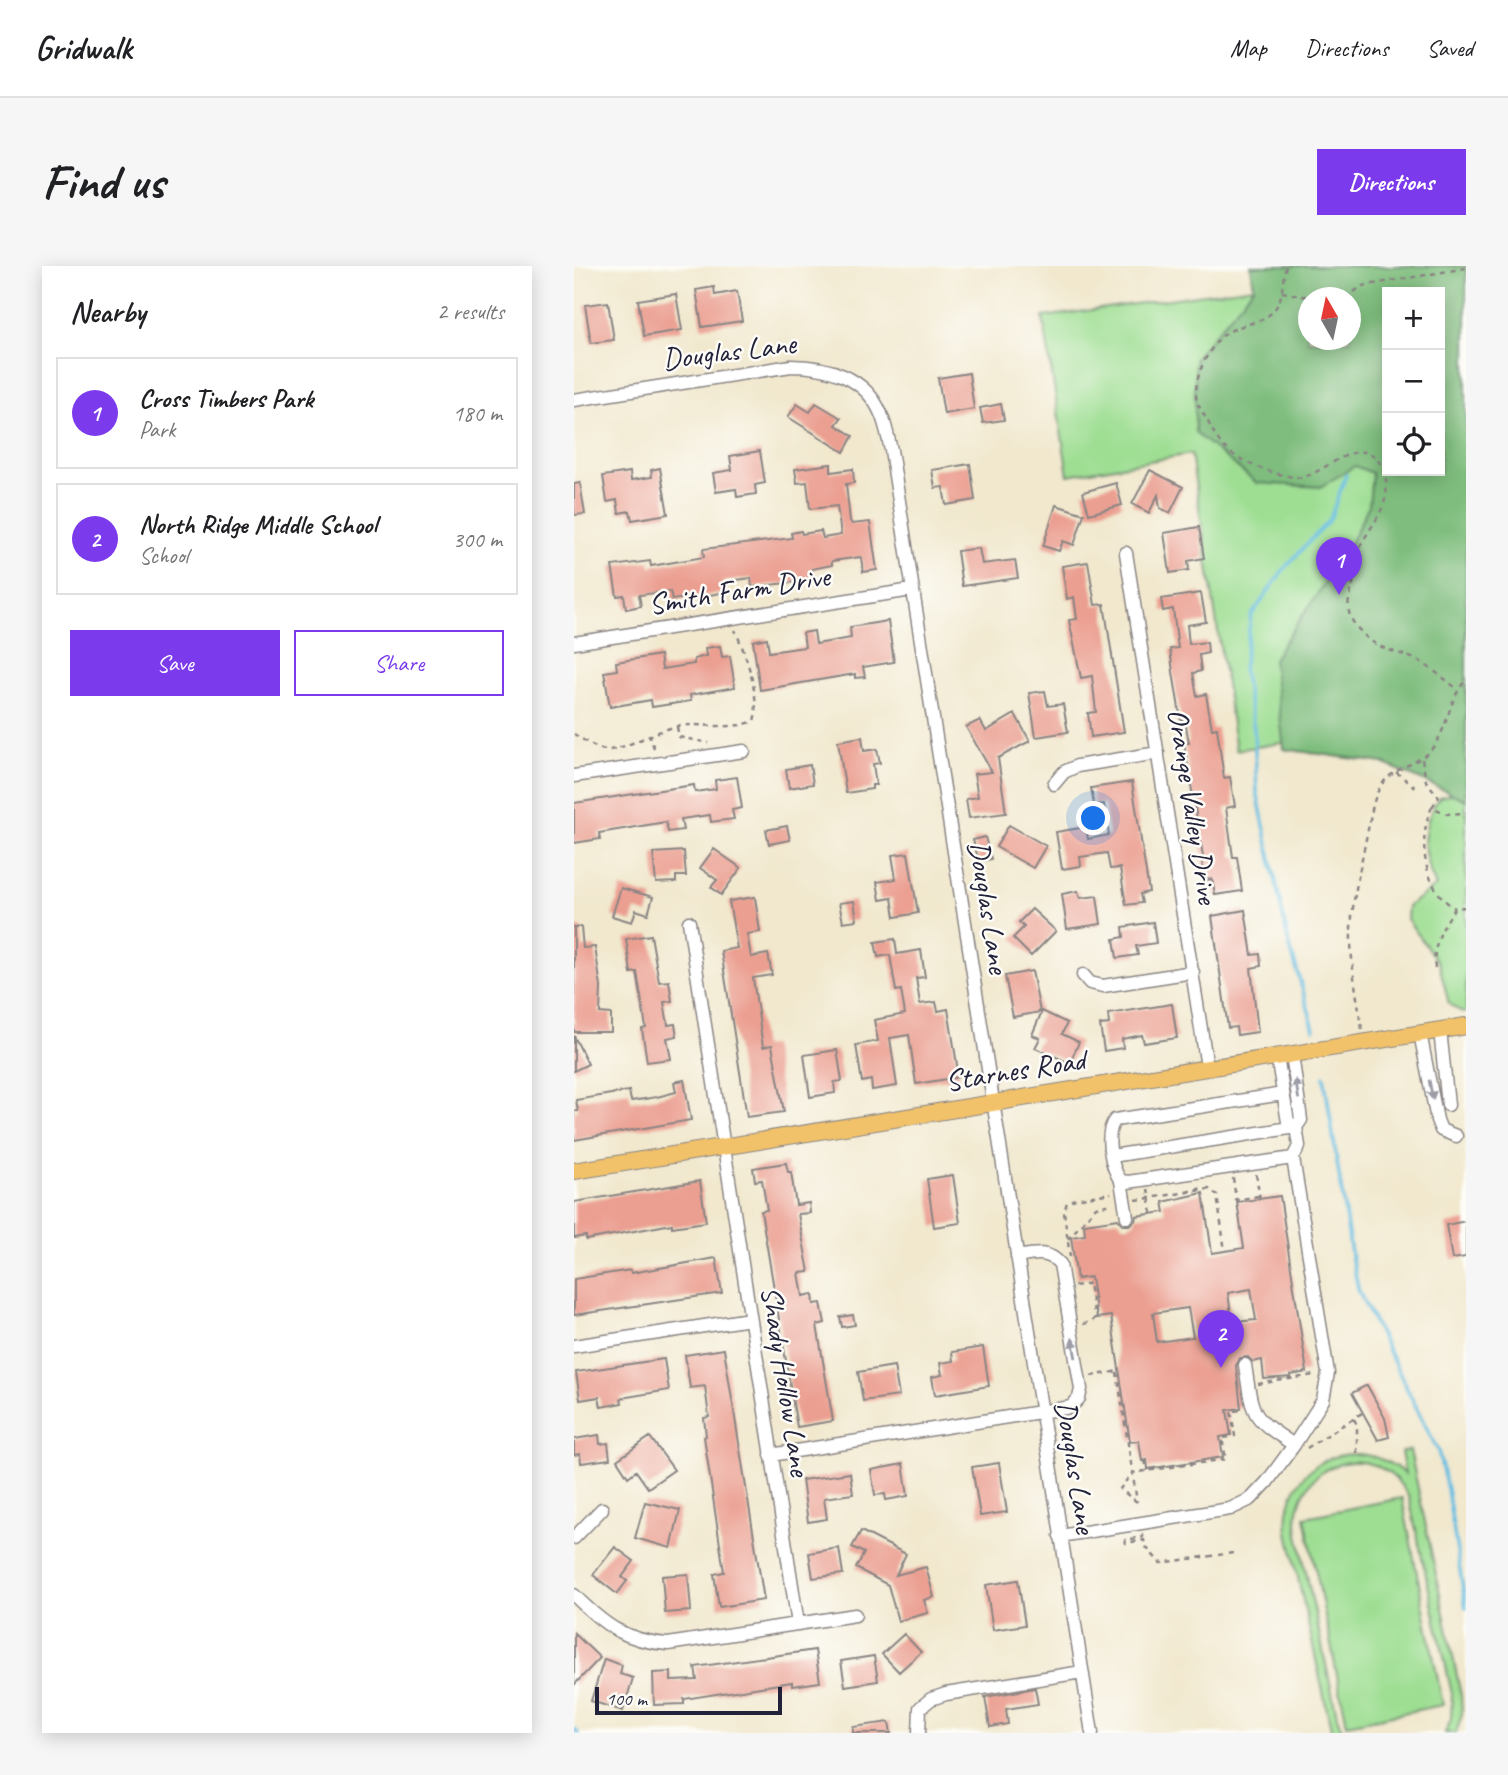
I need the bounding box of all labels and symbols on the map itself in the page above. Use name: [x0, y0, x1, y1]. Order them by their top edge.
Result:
north arrow: [1298, 287, 1361, 350]
street label: Douglas Lane: [660, 324, 800, 378]
pin: 1: [1316, 537, 1362, 595]
street label: Smith Farm Drive: [646, 557, 834, 623]
street label: Orange Valley Drive: [1159, 706, 1228, 908]
your location: [1076, 801, 1110, 835]
street label: Douglas Lane: [960, 838, 1019, 978]
street label: Starnes Road: [942, 1040, 1092, 1100]
one-way arrow: [1291, 1078, 1302, 1100]
one-way arrow: [1426, 1079, 1437, 1101]
street label: Shady Hollow Lane: [752, 1283, 820, 1481]
pin: 2: [1198, 1310, 1244, 1368]
one-way arrow: [1068, 1337, 1079, 1359]
street label: Douglas Lane: [1047, 1398, 1106, 1538]
scale bar: [595, 1684, 782, 1716]

